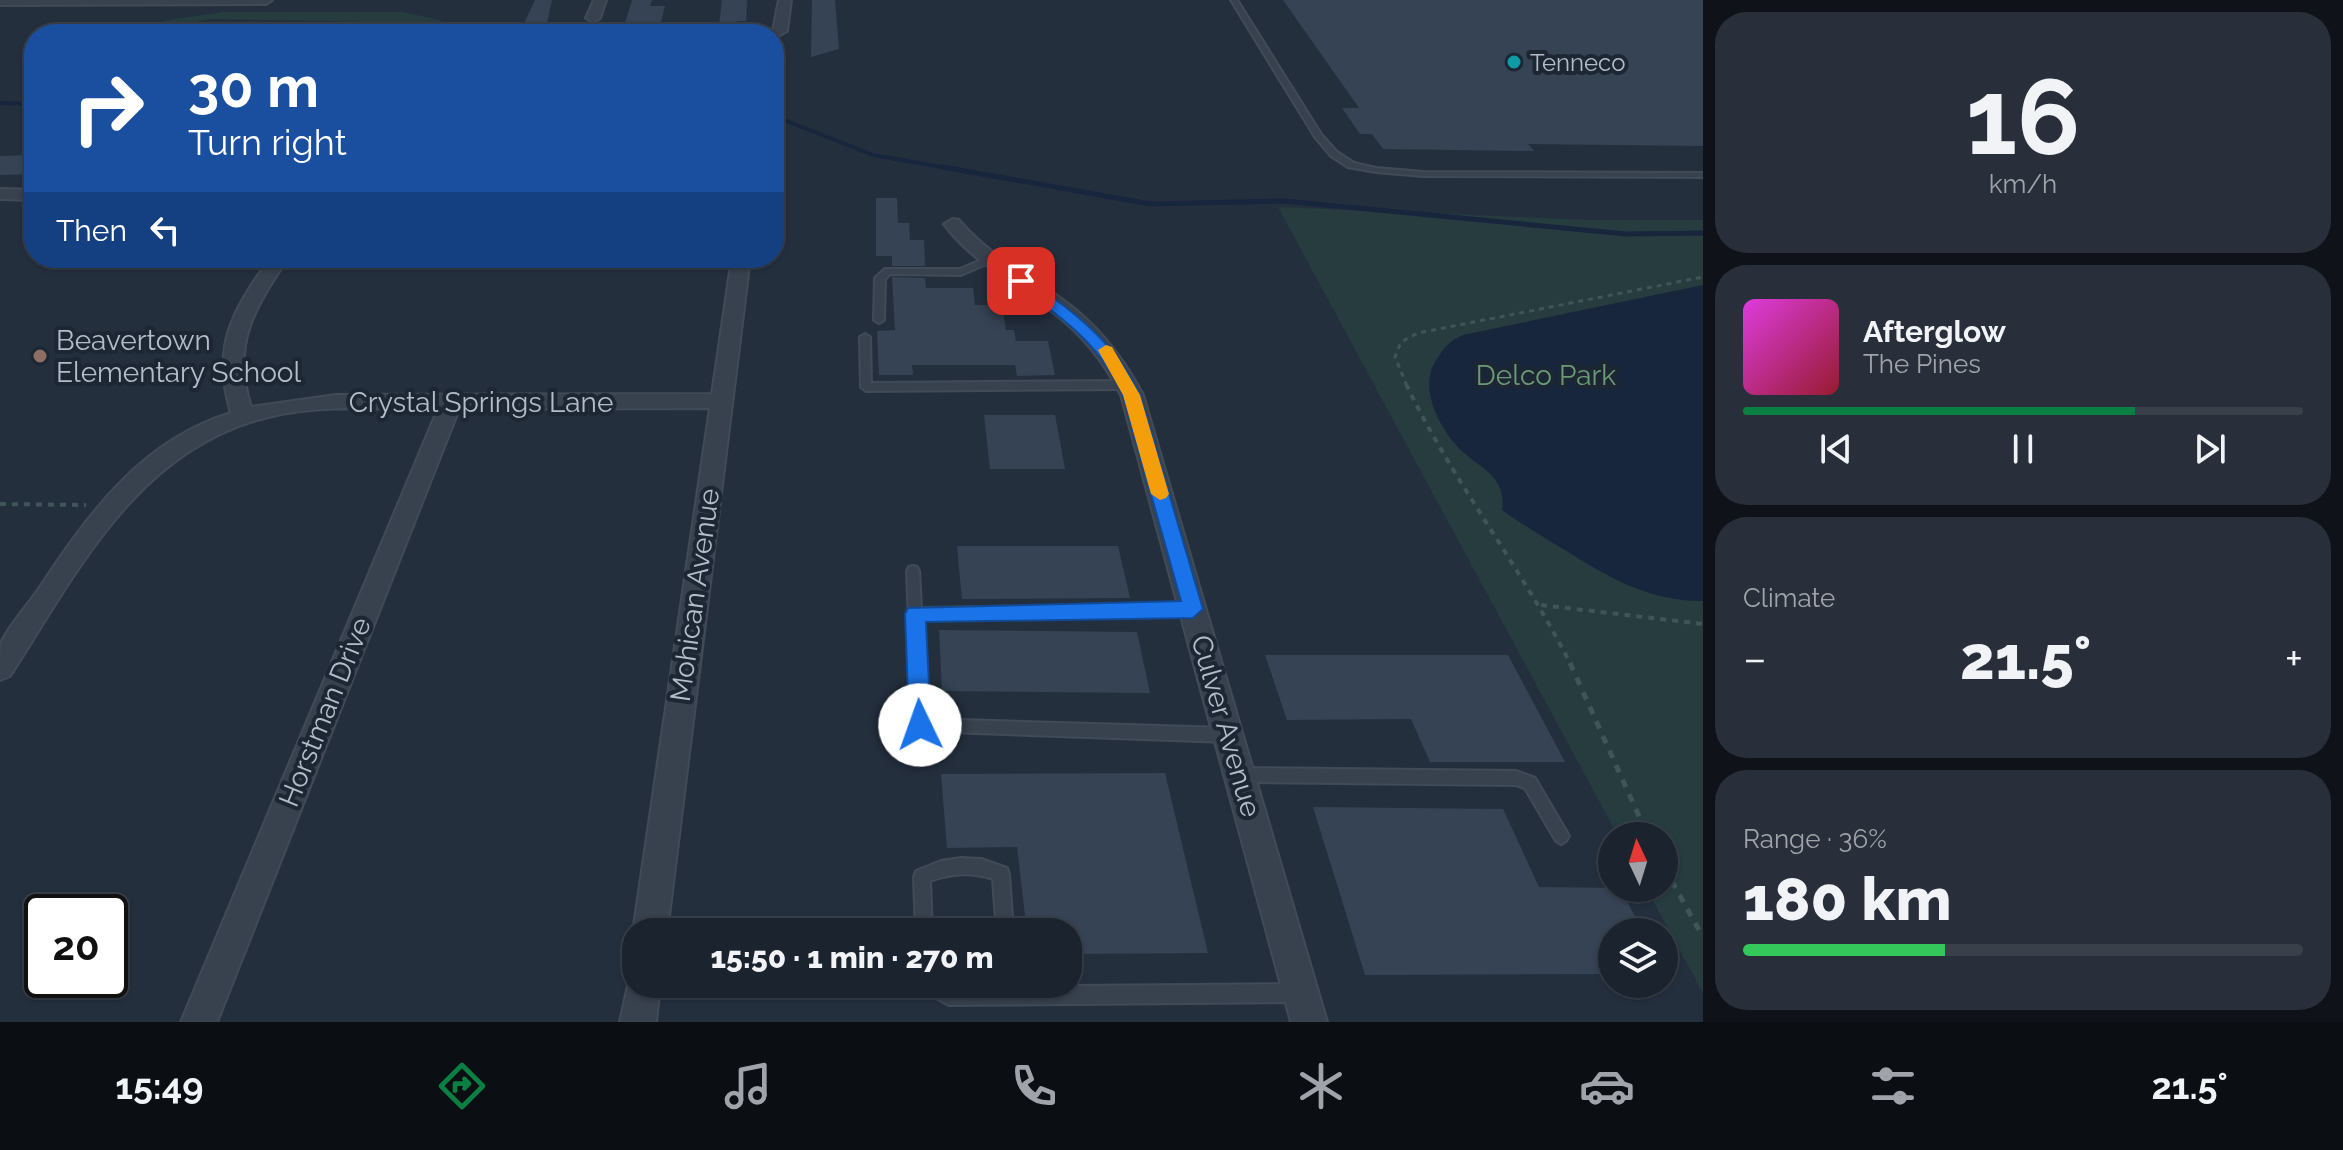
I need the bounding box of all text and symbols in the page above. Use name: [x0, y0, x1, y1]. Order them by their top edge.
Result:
place label: Tenneco: [1530, 48, 1625, 77]
marker: Tenneco: [1505, 53, 1523, 71]
text: 30 m: [188, 54, 319, 120]
icon: right: [56, 56, 160, 160]
text: 16: [1966, 56, 2080, 178]
text: Turn right: [188, 121, 347, 163]
text: km/h: [1989, 169, 2057, 199]
icon: left: [143, 208, 187, 252]
text: Then: [56, 213, 127, 248]
pin: [987, 247, 1055, 315]
icon: arrive: [999, 259, 1043, 303]
text: Afterglow: [1863, 314, 2006, 349]
place label: Beavertown Elementary School: [56, 324, 301, 389]
marker: Beavertown Elementary School: [31, 347, 49, 365]
text: The Pines: [1863, 349, 1981, 379]
park label: Delco Park: [1476, 359, 1616, 392]
street label: Crystal Springs Lane: [349, 386, 613, 419]
icon: previous: [1814, 427, 1858, 471]
icon: pause: [2001, 427, 2045, 471]
icon: next: [2188, 427, 2232, 471]
street label: Mohican Avenue: [664, 486, 726, 704]
text: Climate: [1743, 583, 1835, 613]
street label: Horstman Drive: [272, 613, 378, 811]
text: 21.5°: [1960, 623, 2091, 693]
street label: Culver Avenue: [1184, 631, 1268, 821]
text: −: [1743, 633, 1767, 684]
text: +: [2285, 633, 2303, 684]
position arrow: [878, 683, 962, 767]
north arrow: [1598, 822, 1678, 902]
map controls: [1598, 822, 1678, 998]
text: Range · 36%: [1743, 824, 1887, 854]
text: 180 km: [1743, 864, 1952, 934]
speed limit sign: 20: [24, 894, 128, 998]
button: layers: [1598, 918, 1678, 998]
text: 15:50 · 1 min · 270 m: [710, 940, 994, 975]
icon: directions: [434, 1058, 490, 1114]
icon: music: [720, 1058, 776, 1114]
icon: phone: [1006, 1058, 1062, 1114]
icon: climate: [1293, 1058, 1349, 1114]
icon: car: [1579, 1058, 1635, 1114]
icon: filters: [1865, 1058, 1921, 1114]
text: 15:49: [115, 1065, 204, 1107]
text: 21.5°: [2151, 1065, 2228, 1107]

